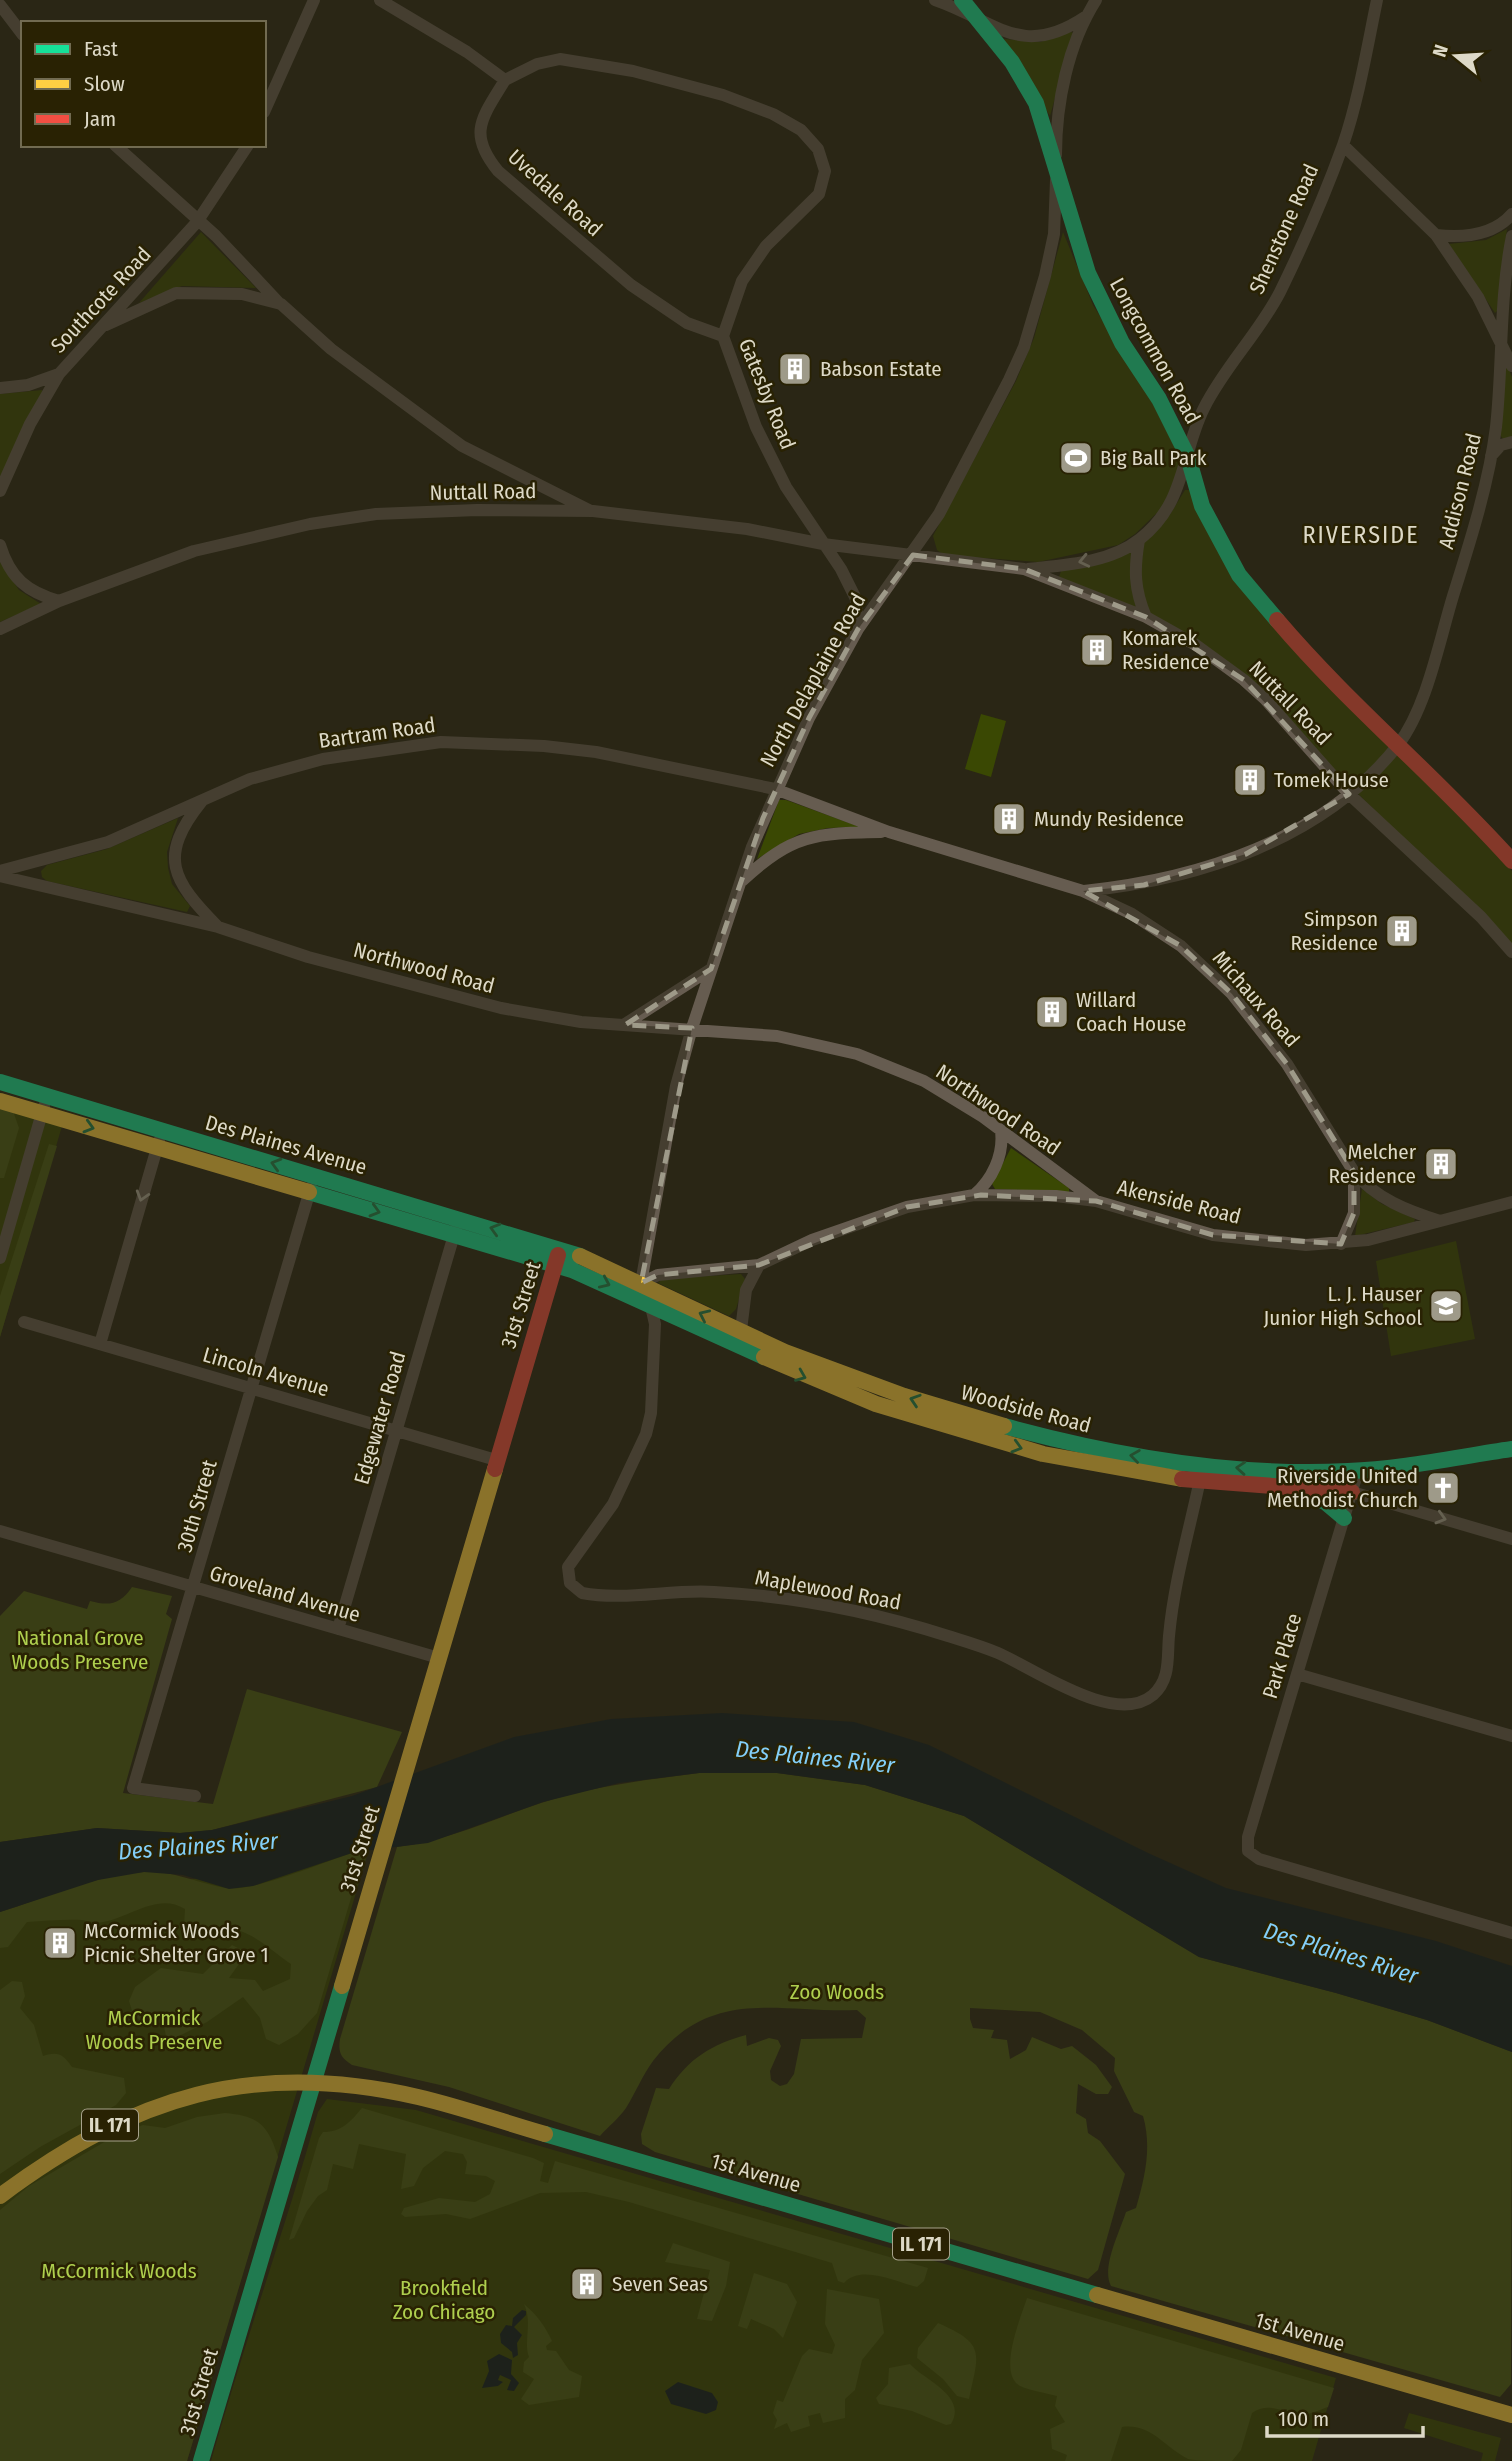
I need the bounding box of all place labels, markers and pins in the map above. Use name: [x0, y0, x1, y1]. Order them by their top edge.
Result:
building icon: Babson Estate: [776, 350, 814, 388]
place label: Babson Estate: [820, 356, 942, 382]
sports icon: Big Ball Park: [1057, 439, 1095, 477]
place label: Big Ball Park: [1100, 445, 1207, 471]
place label: Komarek Residence: [1122, 625, 1209, 675]
building icon: Komarek Residence: [1078, 631, 1116, 669]
building icon: Tomek House: [1231, 761, 1269, 799]
place label: Tomek House: [1274, 767, 1389, 793]
building icon: Mundy Residence: [990, 800, 1028, 838]
place label: Mundy Residence: [1034, 806, 1184, 832]
place label: Simpson Residence: [1291, 906, 1378, 956]
building icon: Simpson Residence: [1383, 912, 1421, 950]
place label: Willard Coach House: [1076, 987, 1186, 1037]
building icon: Willard Coach House: [1033, 993, 1071, 1031]
place label: Melcher Residence: [1329, 1139, 1417, 1189]
building icon: Melcher Residence: [1422, 1145, 1460, 1183]
place label: L. J. Hauser Junior High School: [1264, 1281, 1423, 1331]
school or university icon: L. J. Hauser Junior High School: [1427, 1287, 1465, 1325]
place label: Riverside United Methodist Church: [1267, 1463, 1418, 1513]
church icon: Riverside United Methodist Church: [1424, 1469, 1462, 1507]
place label: McCormick Woods Picnic Shelter Grove 1: [84, 1918, 269, 1968]
building icon: McCormick Woods Picnic Shelter Grove 1: [41, 1924, 79, 1962]
building icon: Seven Seas: [568, 2265, 606, 2303]
place label: Seven Seas: [612, 2271, 708, 2297]

